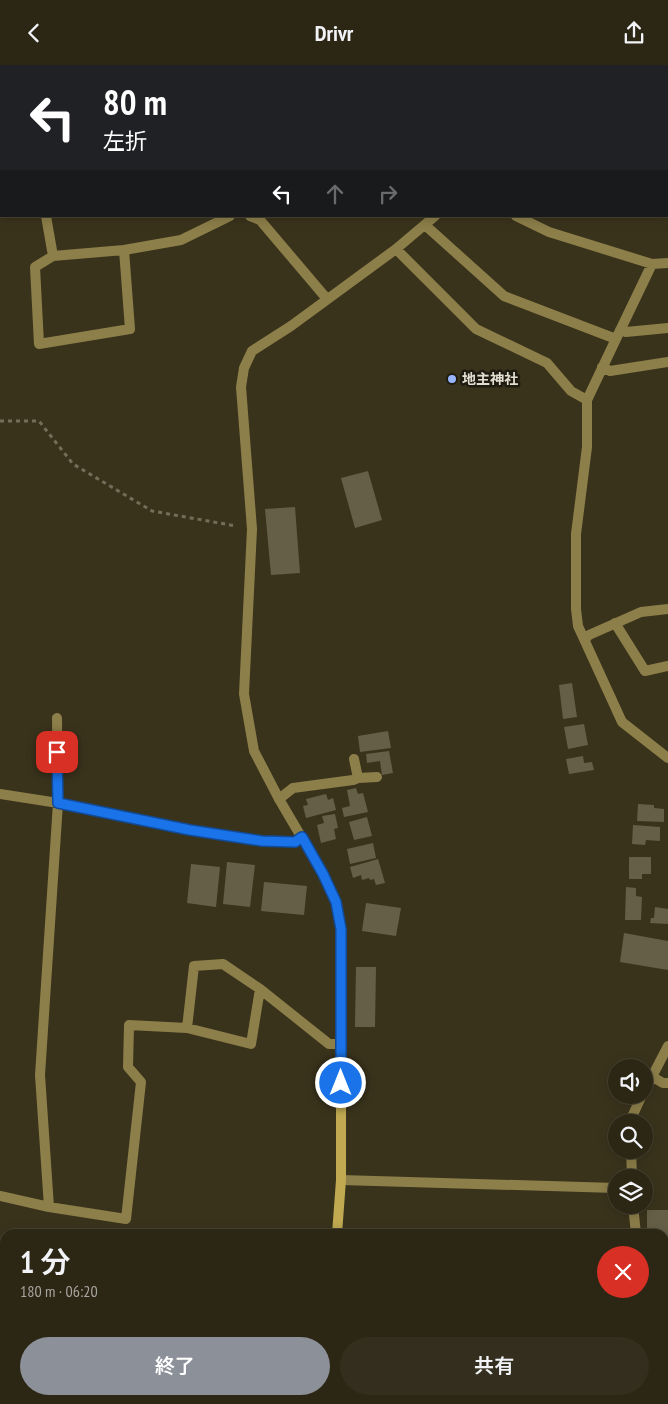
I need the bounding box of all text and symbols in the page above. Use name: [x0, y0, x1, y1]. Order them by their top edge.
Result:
icon: back: [20, 19, 48, 47]
text: Drivr: [315, 19, 353, 47]
icon: share: [620, 19, 648, 47]
text: 80 m: [103, 79, 167, 125]
icon: left: [20, 85, 85, 150]
text: 左折: [103, 127, 147, 155]
icon: left: [268, 180, 296, 208]
icon: ahead: [321, 180, 349, 208]
icon: right: [374, 180, 402, 208]
place label: 地主神社: [462, 370, 518, 388]
marker: 地主神社: [446, 373, 458, 385]
pin: [36, 731, 78, 773]
icon: arrive: [43, 738, 71, 766]
position arrow: [314, 1056, 366, 1108]
map controls: [608, 1059, 653, 1214]
button: sound: [608, 1059, 653, 1104]
button: search: [608, 1114, 653, 1159]
button: layers: [608, 1169, 653, 1214]
text: 1 分: [20, 1242, 71, 1281]
button: close: [597, 1246, 649, 1298]
text: 180 m · 06:20: [20, 1281, 98, 1301]
button: 終了: [20, 1337, 330, 1395]
button: 共有: [340, 1337, 649, 1395]

